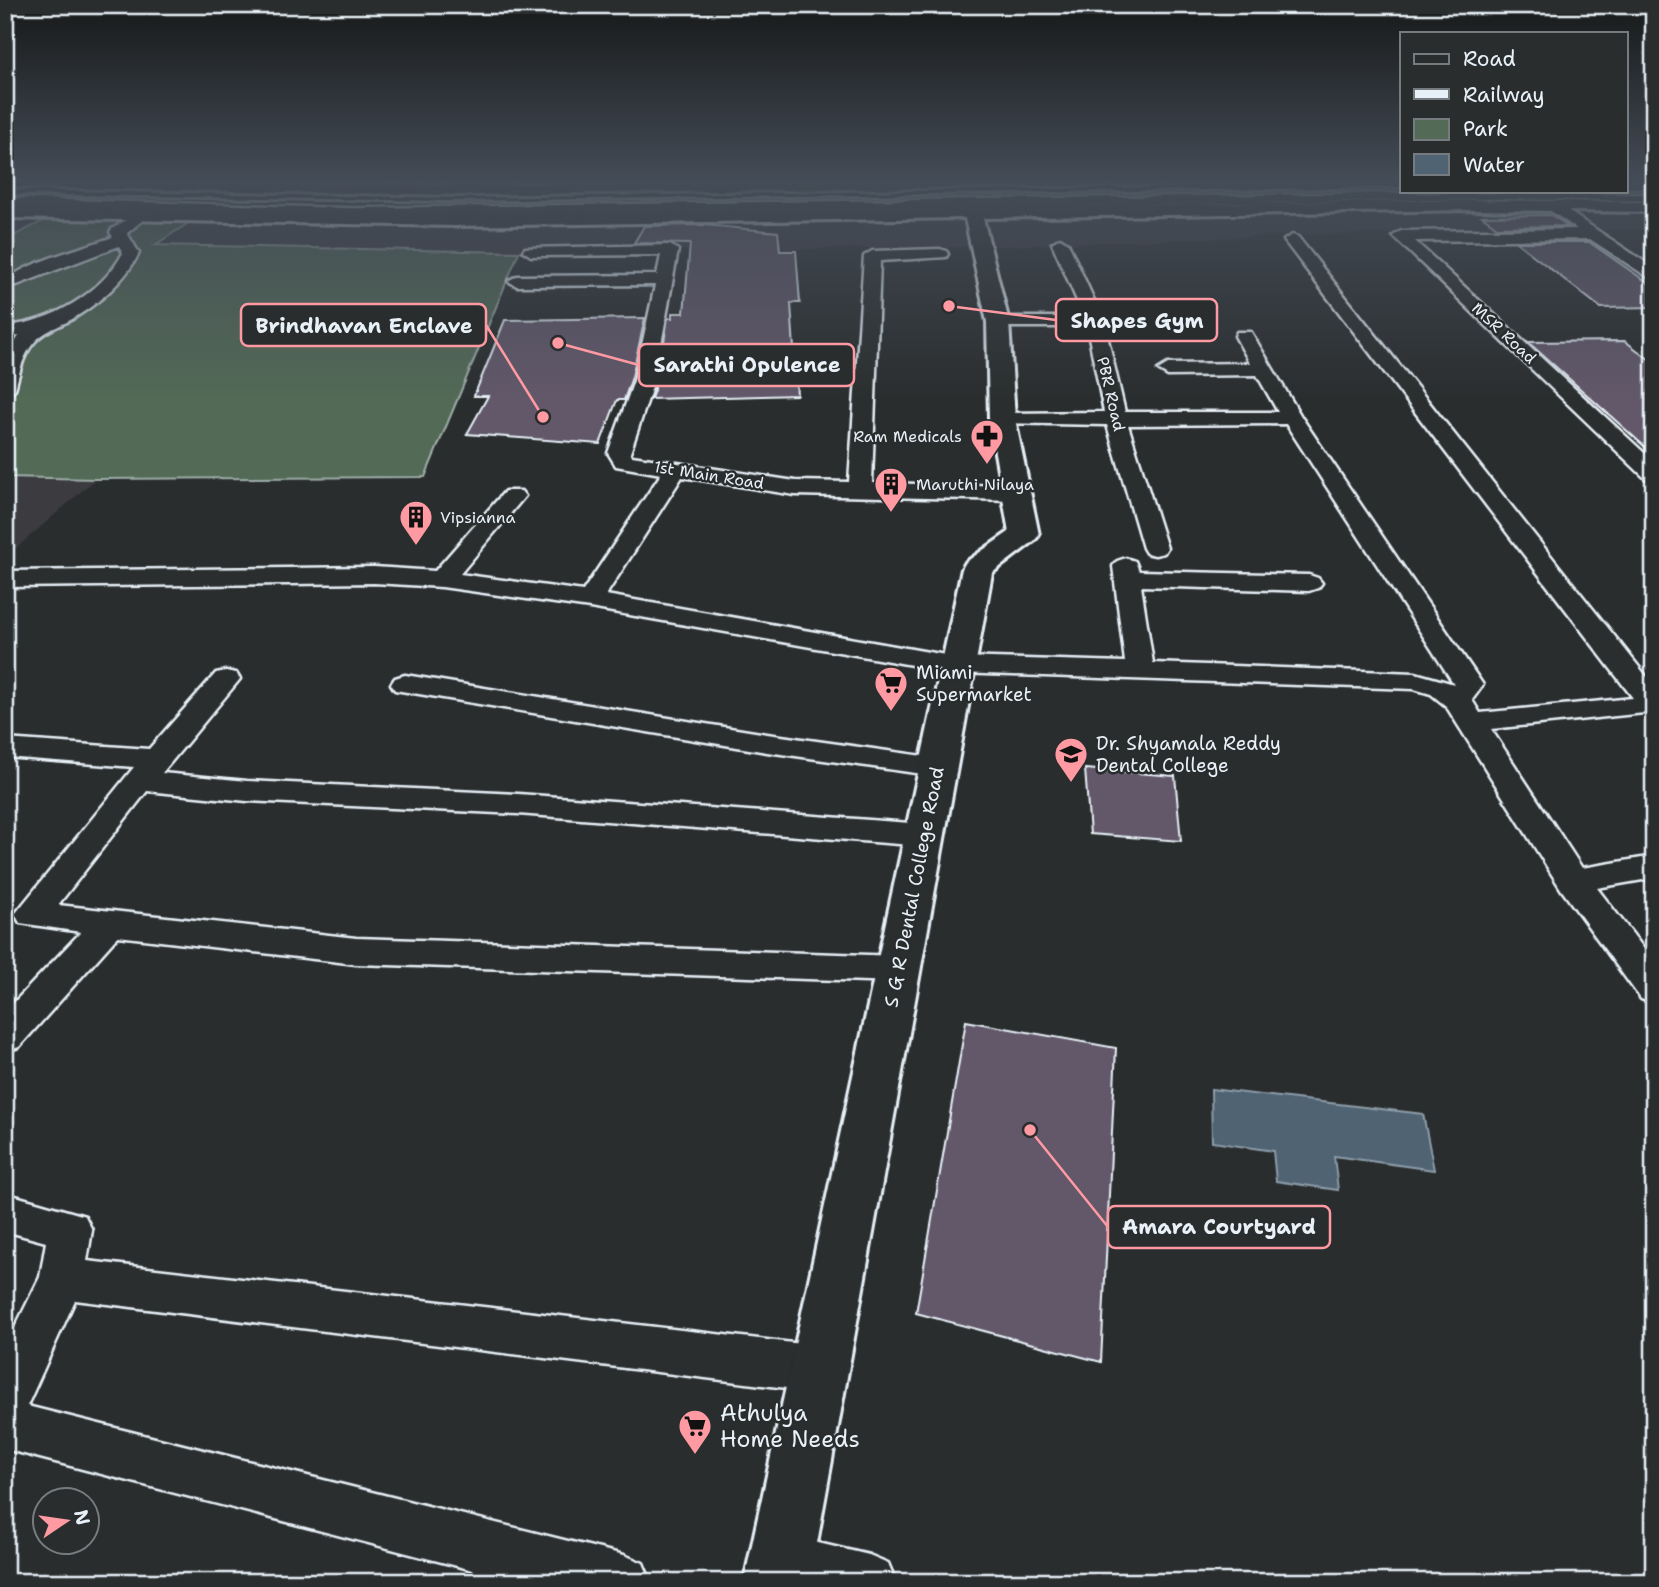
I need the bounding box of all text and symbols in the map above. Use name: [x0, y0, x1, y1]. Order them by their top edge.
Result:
legend: [1400, 32, 1628, 192]
text: Road: [1463, 45, 1516, 73]
text: Railway: [1463, 81, 1545, 109]
text: Park: [1463, 115, 1508, 143]
text: Water: [1463, 151, 1525, 179]
street label: MSR Road: [1467, 298, 1541, 368]
callout: Shapes Gym: [1056, 299, 1217, 341]
callout: Brindhavan Enclave: [241, 304, 486, 346]
text: Shapes Gym: [1070, 307, 1204, 335]
text: Brindhavan Enclave: [255, 312, 473, 340]
callout: Sarathi Opulence: [639, 344, 854, 386]
text: Sarathi Opulence: [653, 351, 841, 379]
street label: PBR Road: [1092, 355, 1130, 433]
pharmacy icon: Ram Medicals: [968, 417, 1006, 466]
place label: Ram Medicals: [853, 426, 962, 447]
street label: 1st Main Road: [652, 456, 766, 494]
building icon: Maruthi Nilaya: [872, 465, 910, 514]
place label: Maruthi Nilaya: [916, 474, 1034, 495]
building icon: Vipsianna: [397, 498, 435, 547]
place label: Vipsianna: [440, 507, 515, 528]
place label: Miami Supermarket: [916, 660, 1032, 707]
supermarket icon: Miami Supermarket: [872, 664, 910, 713]
place label: Dr. Shyamala Reddy Dental College: [1096, 731, 1281, 778]
school or university icon: Dr. Shyamala Reddy Dental College: [1052, 735, 1090, 784]
street label: S G R Dental College Road: [878, 765, 950, 1009]
callout: Amara Courtyard: [1108, 1206, 1330, 1248]
text: Amara Courtyard: [1122, 1213, 1316, 1241]
place label: Athulya Home Needs: [720, 1398, 860, 1454]
supermarket icon: Athulya Home Needs: [676, 1407, 714, 1456]
north arrow: [32, 1486, 102, 1556]
text: N: [68, 1507, 96, 1527]

